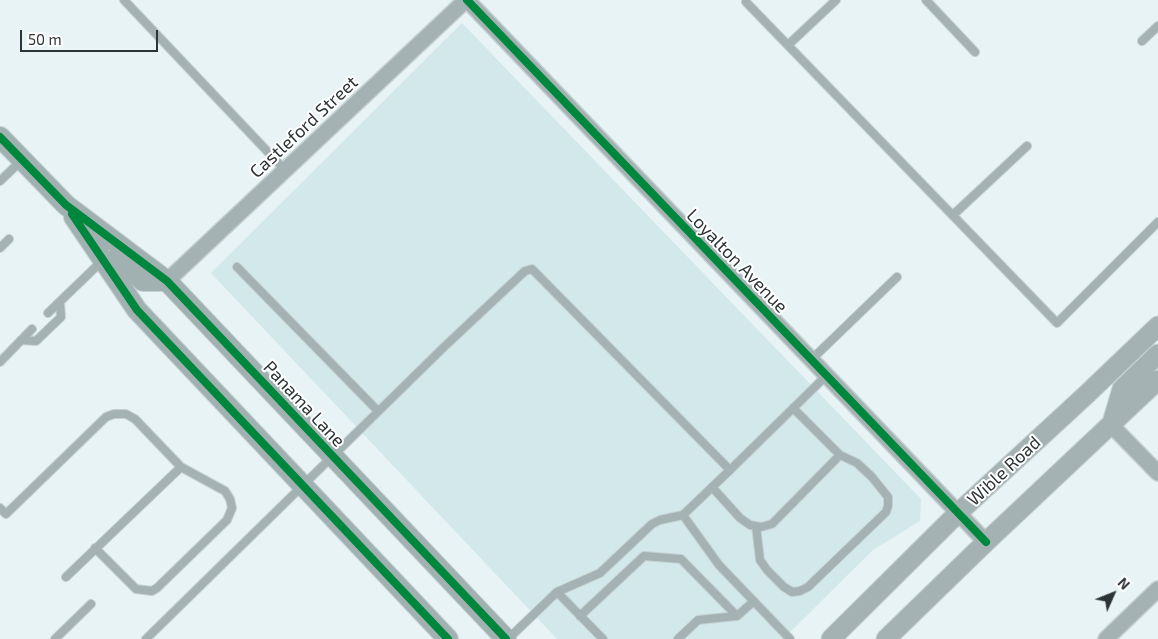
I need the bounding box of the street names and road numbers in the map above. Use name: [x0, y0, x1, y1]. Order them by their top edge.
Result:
street label: Castleford Street: [246, 72, 362, 182]
street label: Loyalton Avenue: [682, 205, 792, 317]
street label: Panama Lane: [259, 357, 349, 451]
street label: Wible Road: [963, 432, 1045, 510]

